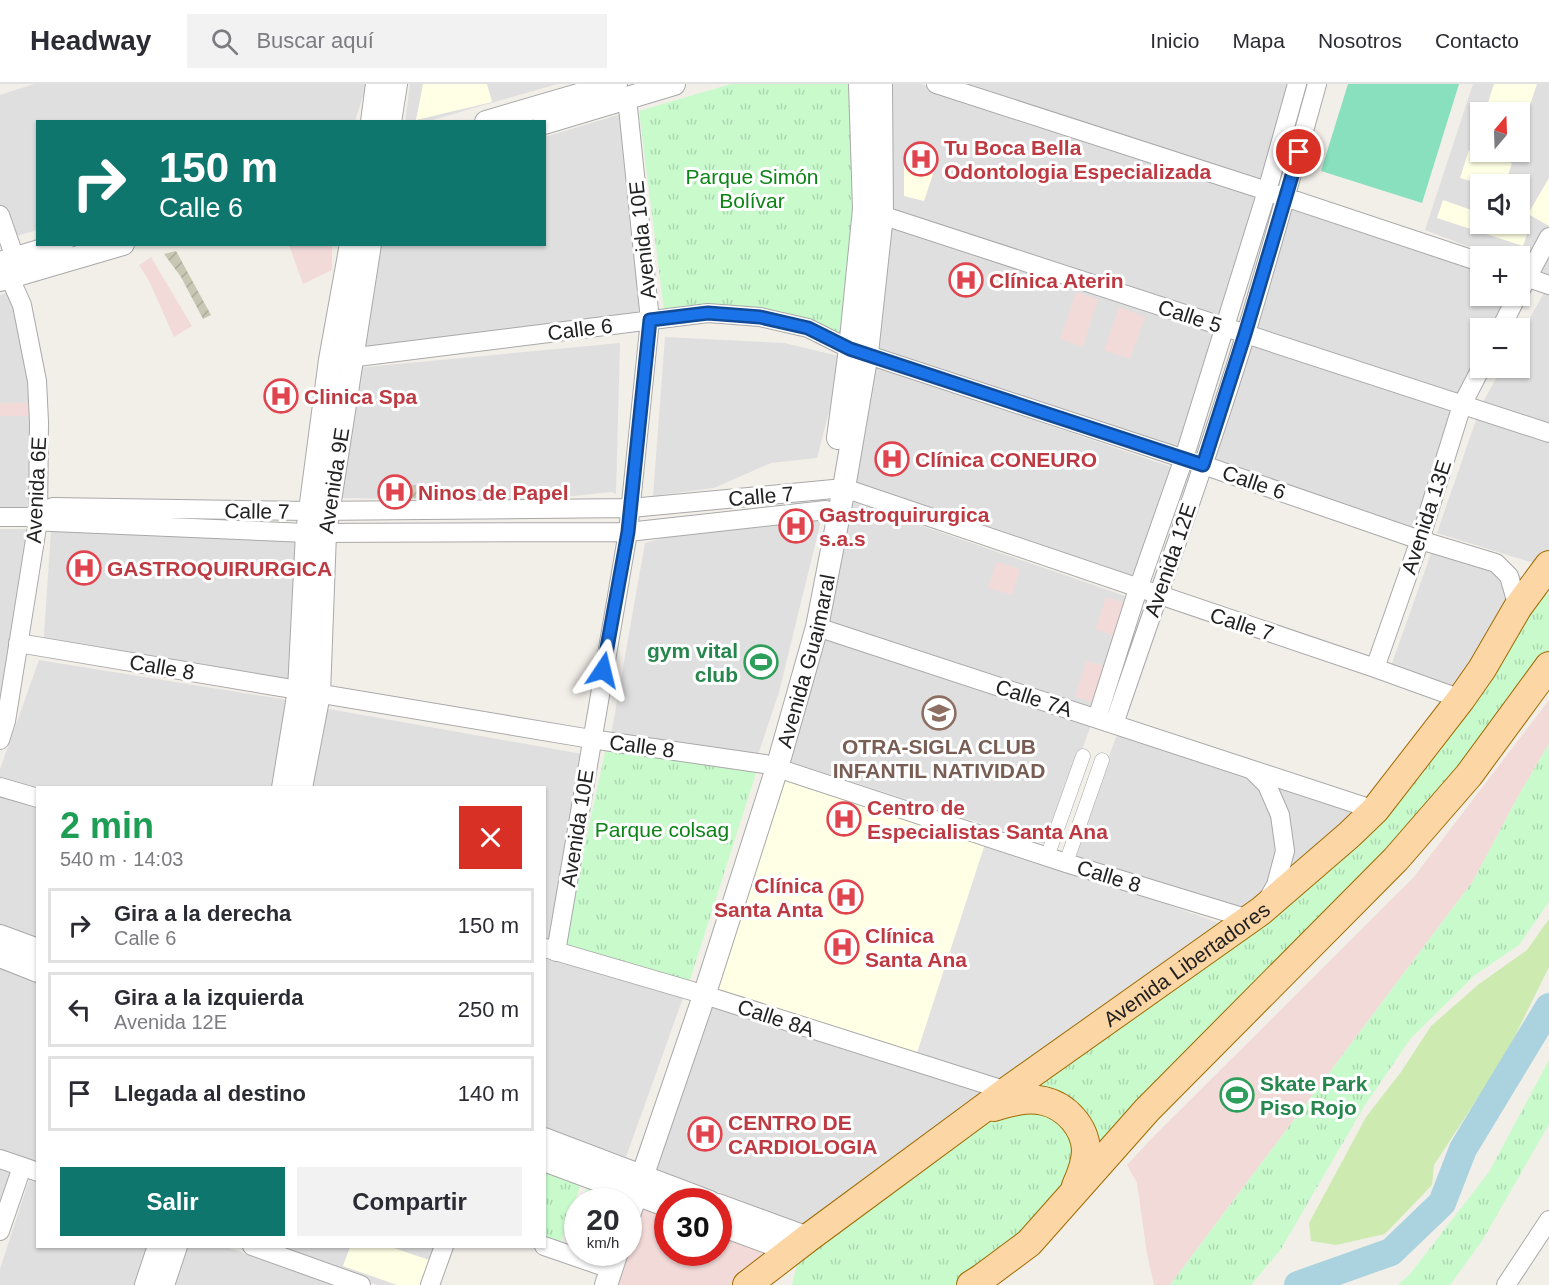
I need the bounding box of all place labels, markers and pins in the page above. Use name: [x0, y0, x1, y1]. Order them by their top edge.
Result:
pin: [1273, 126, 1324, 177]
place label: Tu Boca Bella Odontologia Especializada: [944, 136, 1212, 183]
hospital icon: Tu Boca Bella Odontologia Especializada: [903, 141, 939, 177]
hospital icon: Clínica Aterin: [948, 262, 984, 298]
place label: Clínica Aterin: [989, 269, 1124, 292]
hospital icon: Clinica Spa: [263, 378, 299, 414]
place label: Clinica Spa: [304, 385, 418, 408]
hospital icon: Clínica CONEURO: [874, 441, 910, 477]
place label: Clínica CONEURO: [915, 448, 1097, 471]
hospital icon: Ninos de Papel: [377, 474, 413, 510]
place label: Ninos de Papel: [418, 481, 569, 504]
place label: Gastroquirurgica s.a.s: [819, 503, 990, 550]
hospital icon: Gastroquirurgica s.a.s: [778, 508, 814, 544]
hospital icon: GASTROQUIRURGICA: [66, 550, 102, 586]
place label: GASTROQUIRURGICA: [107, 557, 332, 580]
place label: gym vital club: [647, 639, 738, 686]
sports icon: gym vital club: [743, 644, 779, 680]
school or university icon: OTRA-SIGLA CLUB INFANTIL NATIVIDAD: [921, 695, 957, 731]
place label: OTRA-SIGLA CLUB INFANTIL NATIVIDAD: [833, 735, 1045, 782]
place label: Centro de Especialistas Santa Ana: [867, 796, 1108, 843]
hospital icon: Centro de Especialistas Santa Ana: [826, 801, 862, 837]
place label: Clínica Santa Anta: [714, 874, 823, 921]
hospital icon: Clínica Santa Anta: [828, 879, 864, 915]
place label: Clínica Santa Ana: [865, 924, 967, 971]
hospital icon: Clínica Santa Ana: [824, 929, 860, 965]
place label: Skate Park Piso Rojo: [1260, 1072, 1368, 1119]
sports icon: Skate Park Piso Rojo: [1219, 1077, 1255, 1113]
place label: CENTRO DE CARDIOLOGIA: [728, 1111, 877, 1158]
hospital icon: CENTRO DE CARDIOLOGIA: [687, 1116, 723, 1152]

